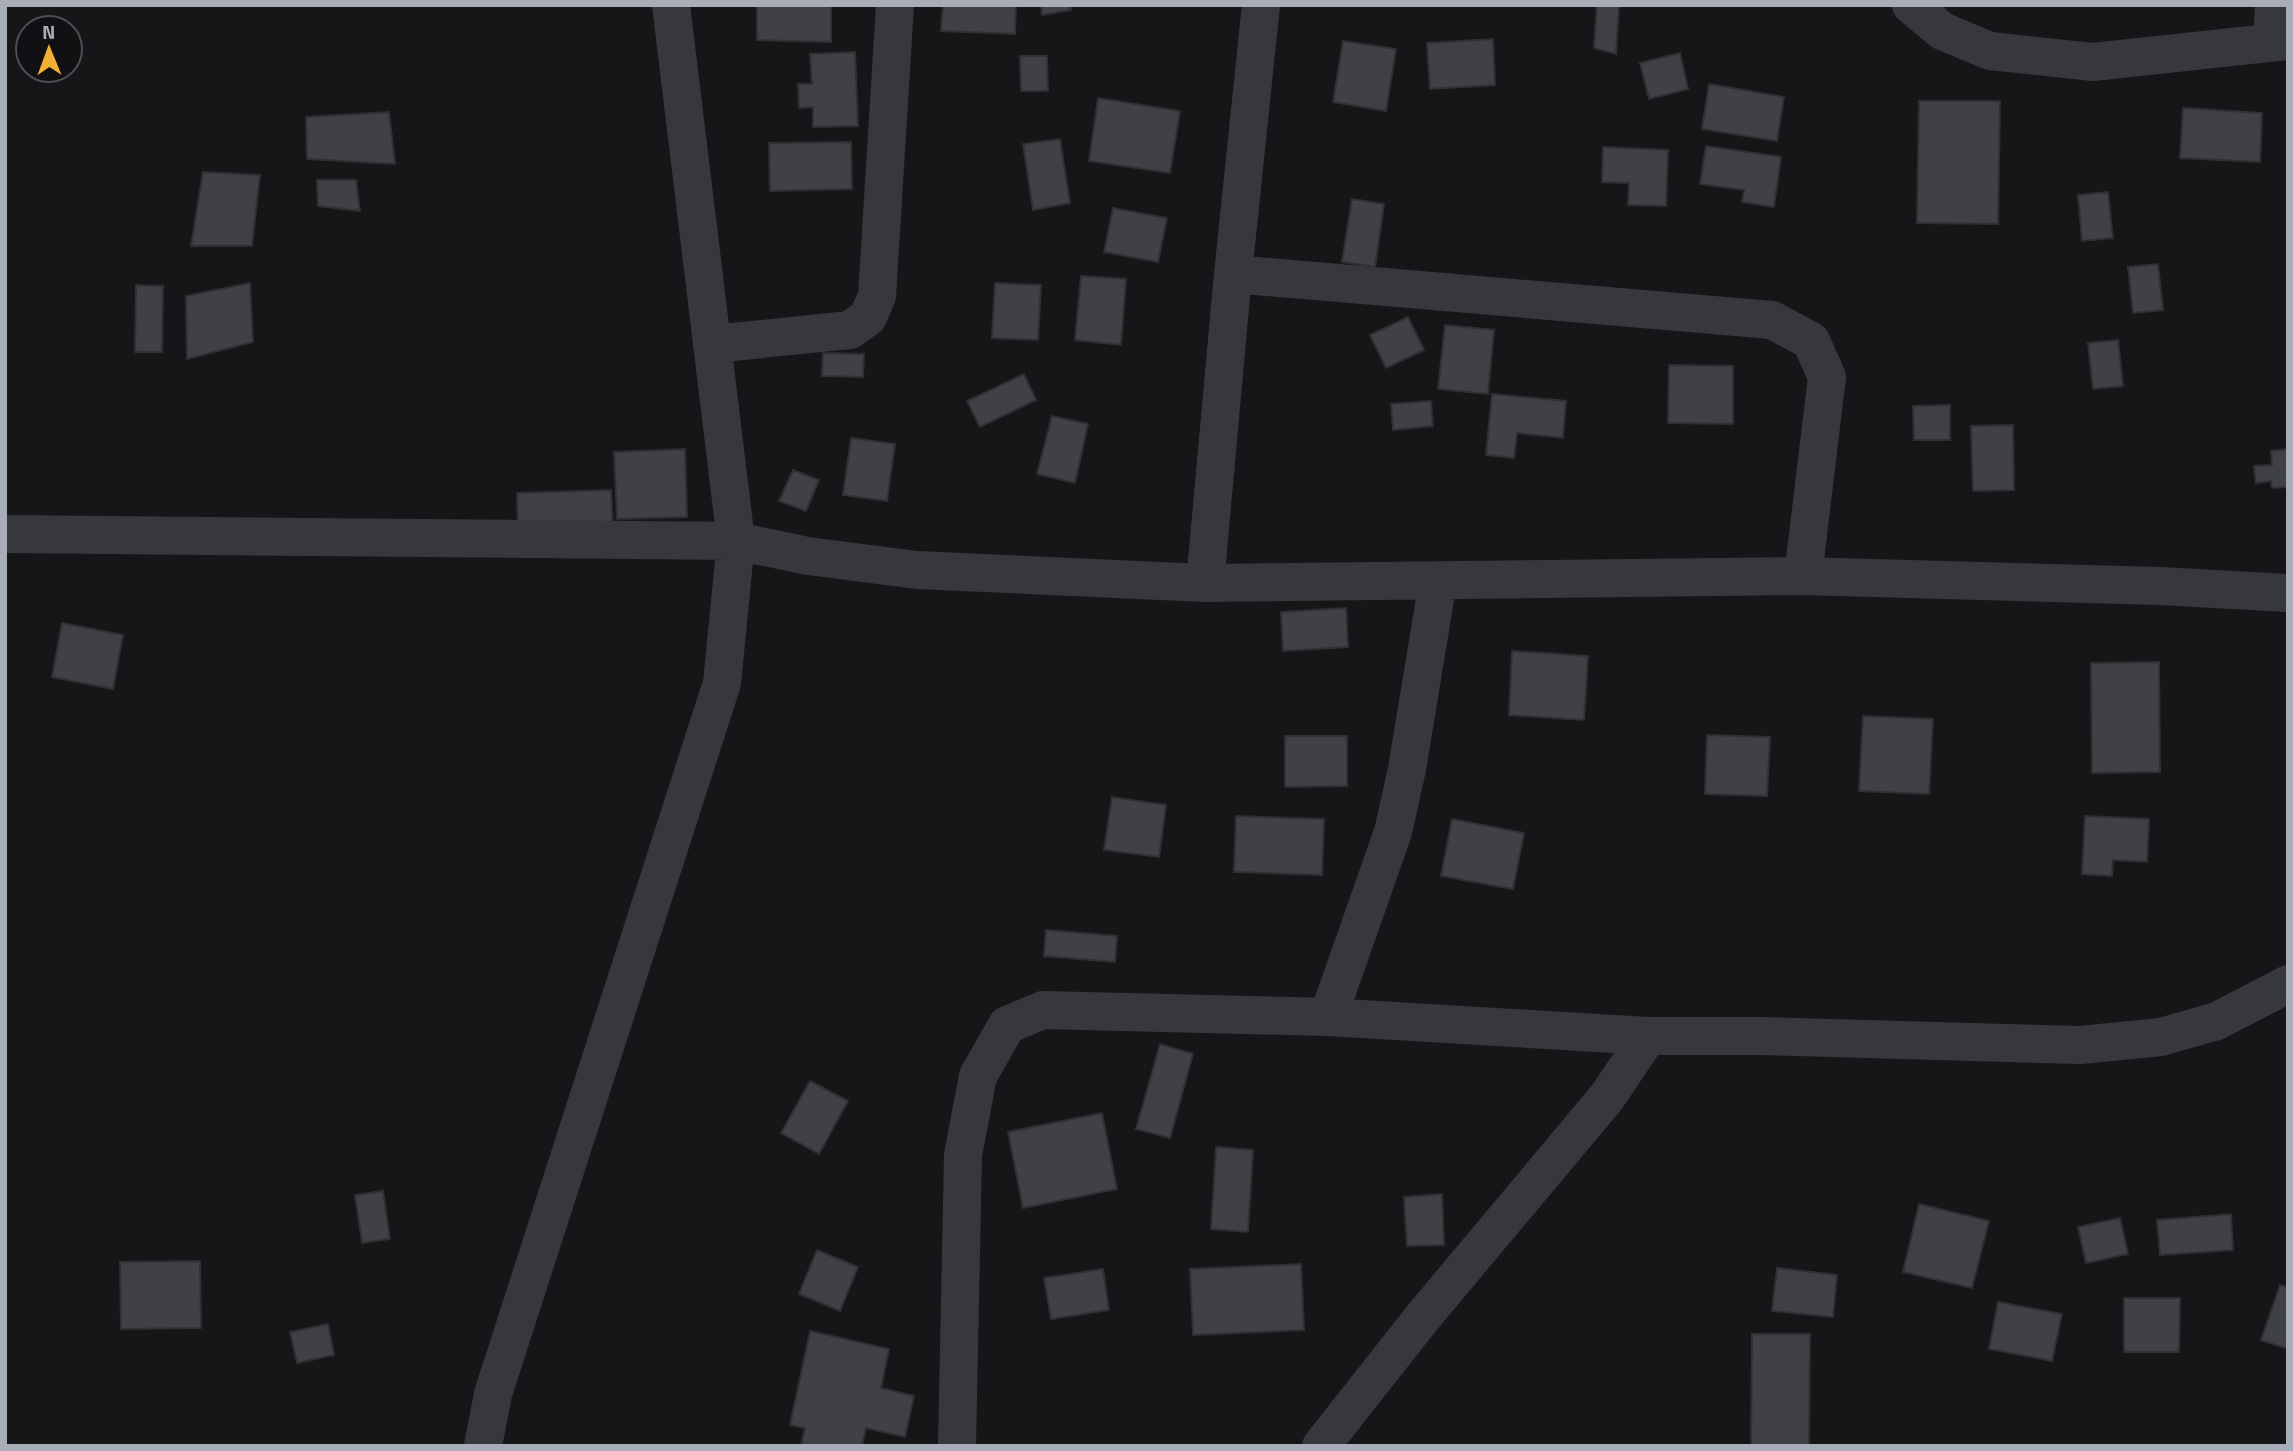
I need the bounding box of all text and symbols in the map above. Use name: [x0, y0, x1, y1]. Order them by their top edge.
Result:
north arrow: [14, 14, 84, 84]
text: N: [42, 17, 56, 46]

